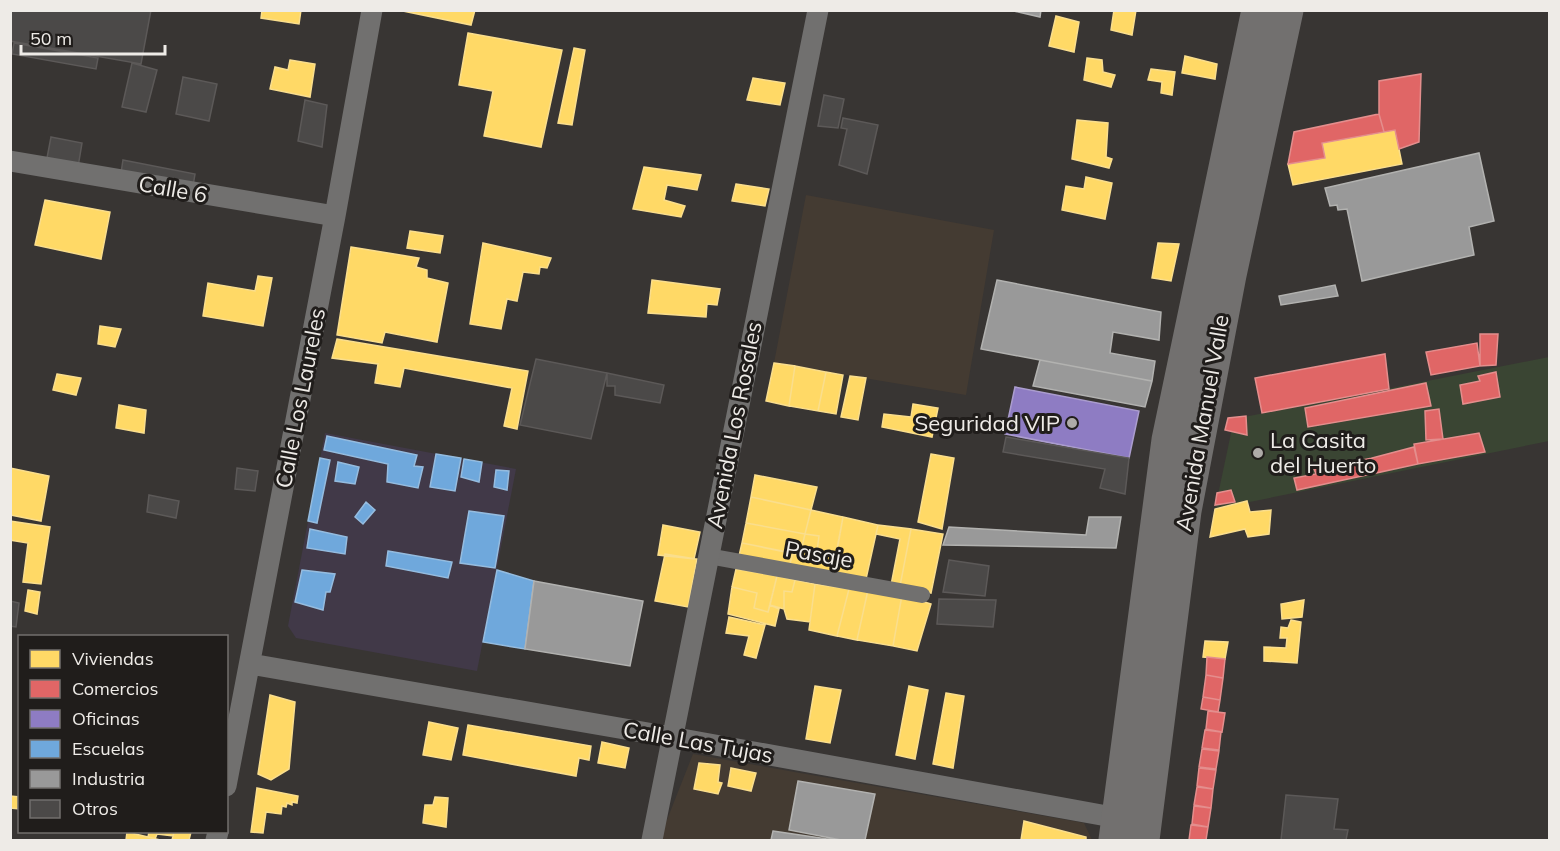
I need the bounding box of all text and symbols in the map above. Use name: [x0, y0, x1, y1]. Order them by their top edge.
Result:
scale bar: [21, 18, 165, 56]
text: 50 m: [30, 27, 72, 50]
street label: Calle 6: [136, 169, 210, 209]
street label: Calle Los Laureles: [269, 306, 331, 490]
street label: Avenida Manuel Valle: [1169, 312, 1235, 534]
street label: Avenida Los Rosales: [700, 319, 768, 531]
place label: Seguridad VIP: [914, 409, 1060, 437]
marker: Seguridad VIP: [1065, 416, 1079, 430]
place label: La Casita del Huerto: [1270, 426, 1376, 479]
marker: La Casita del Huerto: [1251, 446, 1265, 460]
street label: Pasaje: [783, 534, 855, 574]
legend: [18, 635, 228, 833]
text: Viviendas: [72, 647, 154, 670]
text: Comercios: [72, 677, 158, 700]
text: Oficinas: [72, 707, 140, 730]
street label: Calle Las Tujas: [621, 715, 775, 769]
text: Escuelas: [72, 737, 145, 760]
text: Industria: [72, 767, 145, 790]
text: Otros: [72, 797, 118, 820]

